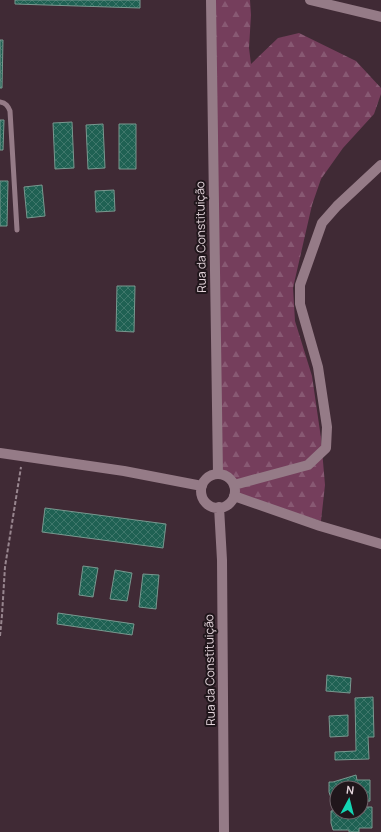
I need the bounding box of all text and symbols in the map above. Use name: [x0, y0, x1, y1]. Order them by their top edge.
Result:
street label: Rua da Constituição: [191, 181, 210, 293]
street label: Rua da Constituição: [200, 614, 219, 726]
north arrow: [329, 780, 369, 820]
text: N: [345, 782, 355, 798]

